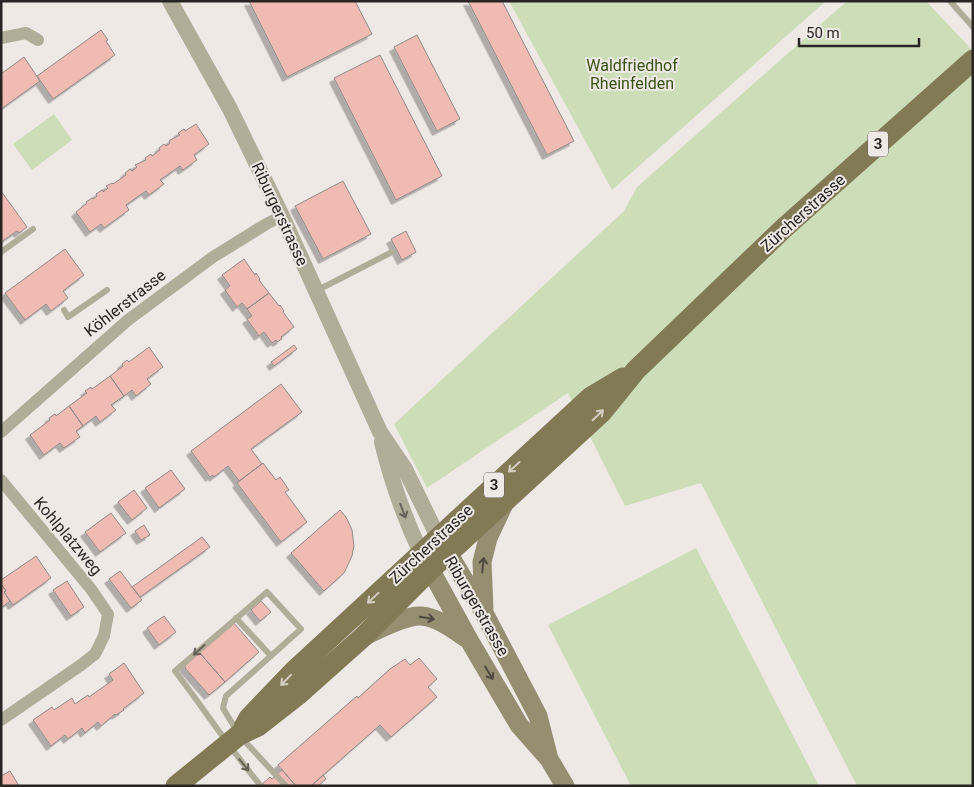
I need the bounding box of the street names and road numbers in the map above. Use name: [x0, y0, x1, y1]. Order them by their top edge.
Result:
road number: 3: [868, 132, 888, 156]
street label: Riburgerstrasse: [248, 159, 312, 269]
street label: Zürcherstrasse: [757, 170, 849, 256]
street label: Köhlerstrasse: [81, 265, 169, 341]
road number: 3: [484, 472, 504, 498]
street label: Kohlplatzweg: [30, 493, 106, 579]
street label: Zürcherstrasse: [385, 501, 477, 587]
street label: Riburgerstrasse: [441, 553, 513, 659]

